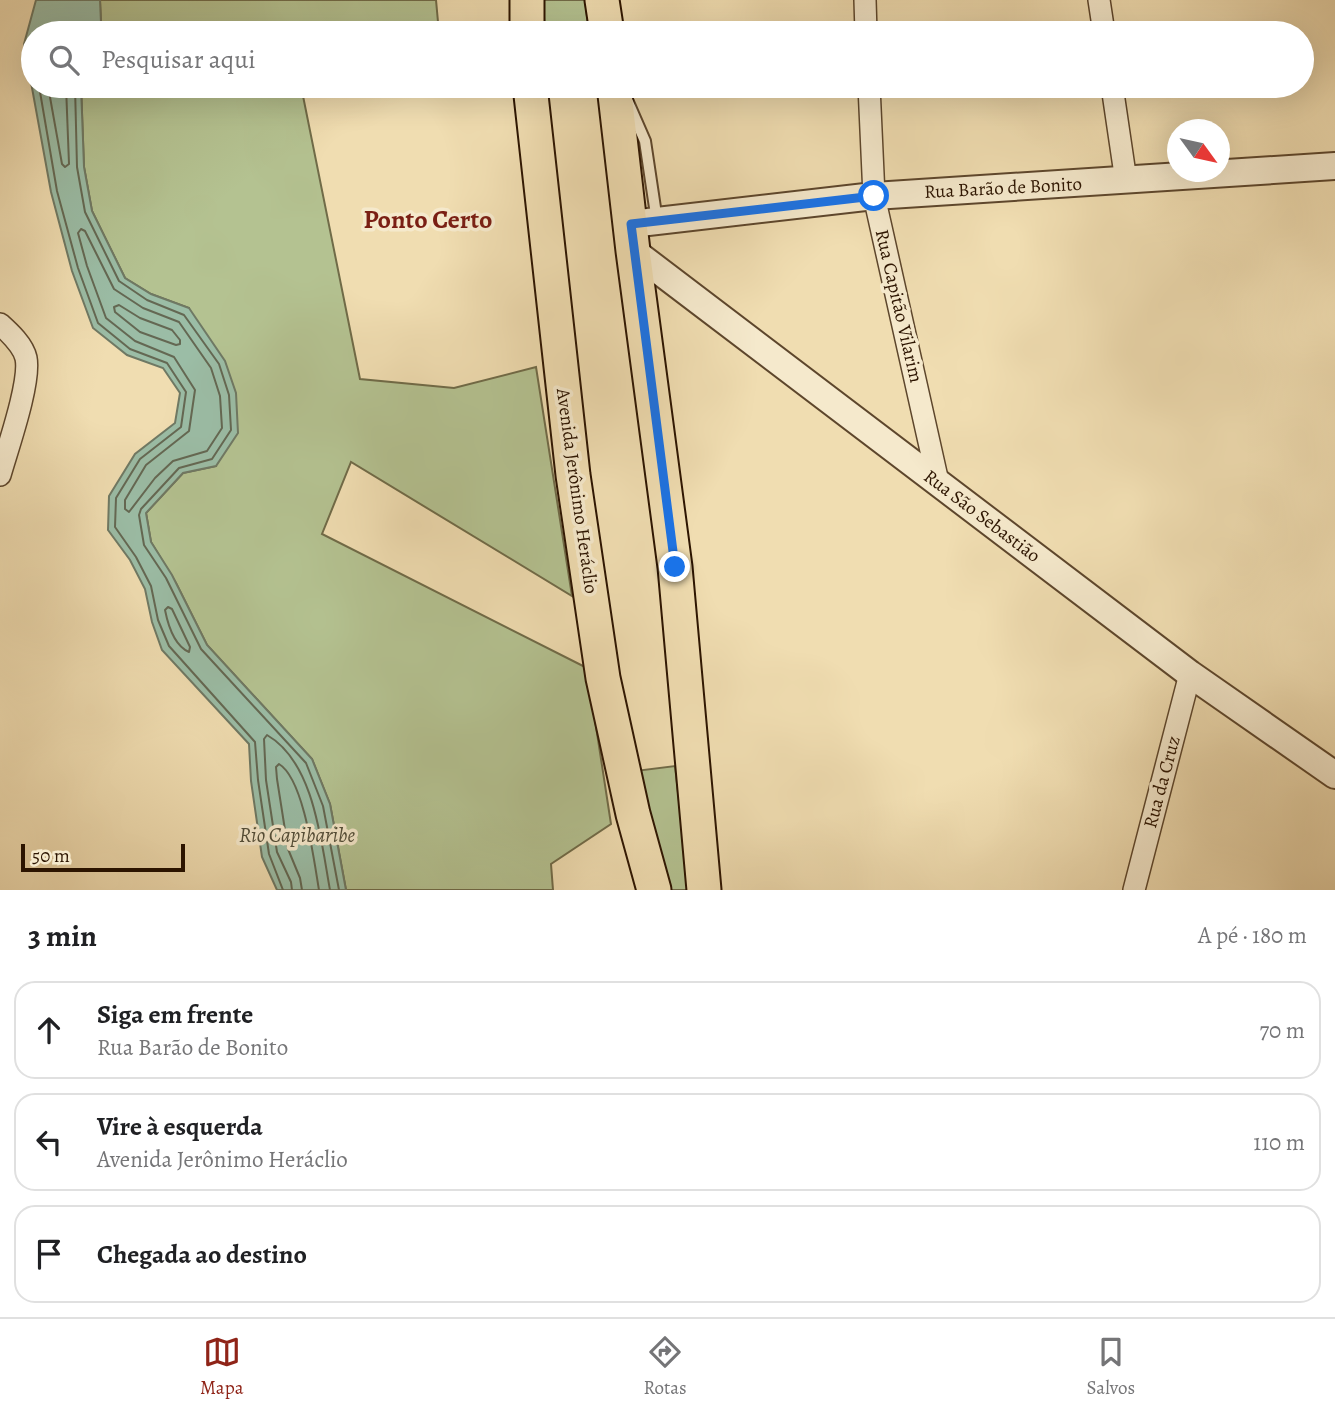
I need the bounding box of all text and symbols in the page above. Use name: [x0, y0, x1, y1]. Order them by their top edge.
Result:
search box: [21, 21, 1314, 98]
icon: search: [45, 41, 83, 79]
text: Pesquisar aqui: [101, 42, 256, 77]
north arrow: [1167, 119, 1230, 182]
street label: Rua Barão de Bonito: [923, 171, 1083, 205]
route start: [858, 180, 889, 211]
district label: Ponto Certo: [363, 202, 493, 237]
street label: Rua Capitão Vilarim: [869, 227, 929, 385]
street label: Avenida Jerônimo Heráclio: [550, 386, 604, 595]
street label: Rua São Sebastião: [918, 463, 1046, 569]
route end: [659, 551, 690, 582]
street label: Rua da Cruz: [1137, 733, 1187, 831]
water label: Rio Capibaribe: [239, 821, 355, 849]
scale bar: [21, 841, 186, 873]
text: 50 m: [32, 843, 70, 869]
text: 3 min: [28, 916, 97, 956]
text: A pé · 180 m: [1198, 920, 1307, 951]
text: Siga em frente: [97, 997, 253, 1032]
icon: ahead: [30, 1011, 68, 1049]
text: 70 m: [1259, 1015, 1305, 1046]
text: Rua Barão de Bonito: [97, 1032, 288, 1063]
text: Vire à esquerda: [97, 1109, 263, 1144]
icon: left: [30, 1123, 68, 1161]
text: 110 m: [1253, 1127, 1305, 1158]
text: Avenida Jerônimo Heráclio: [97, 1144, 348, 1175]
icon: arrive: [30, 1235, 68, 1273]
text: Chegada ao destino: [97, 1237, 307, 1272]
tab: Mapa: [200, 1333, 244, 1401]
tab: Rotas: [643, 1333, 687, 1401]
tab: Salvos: [1087, 1333, 1135, 1401]

